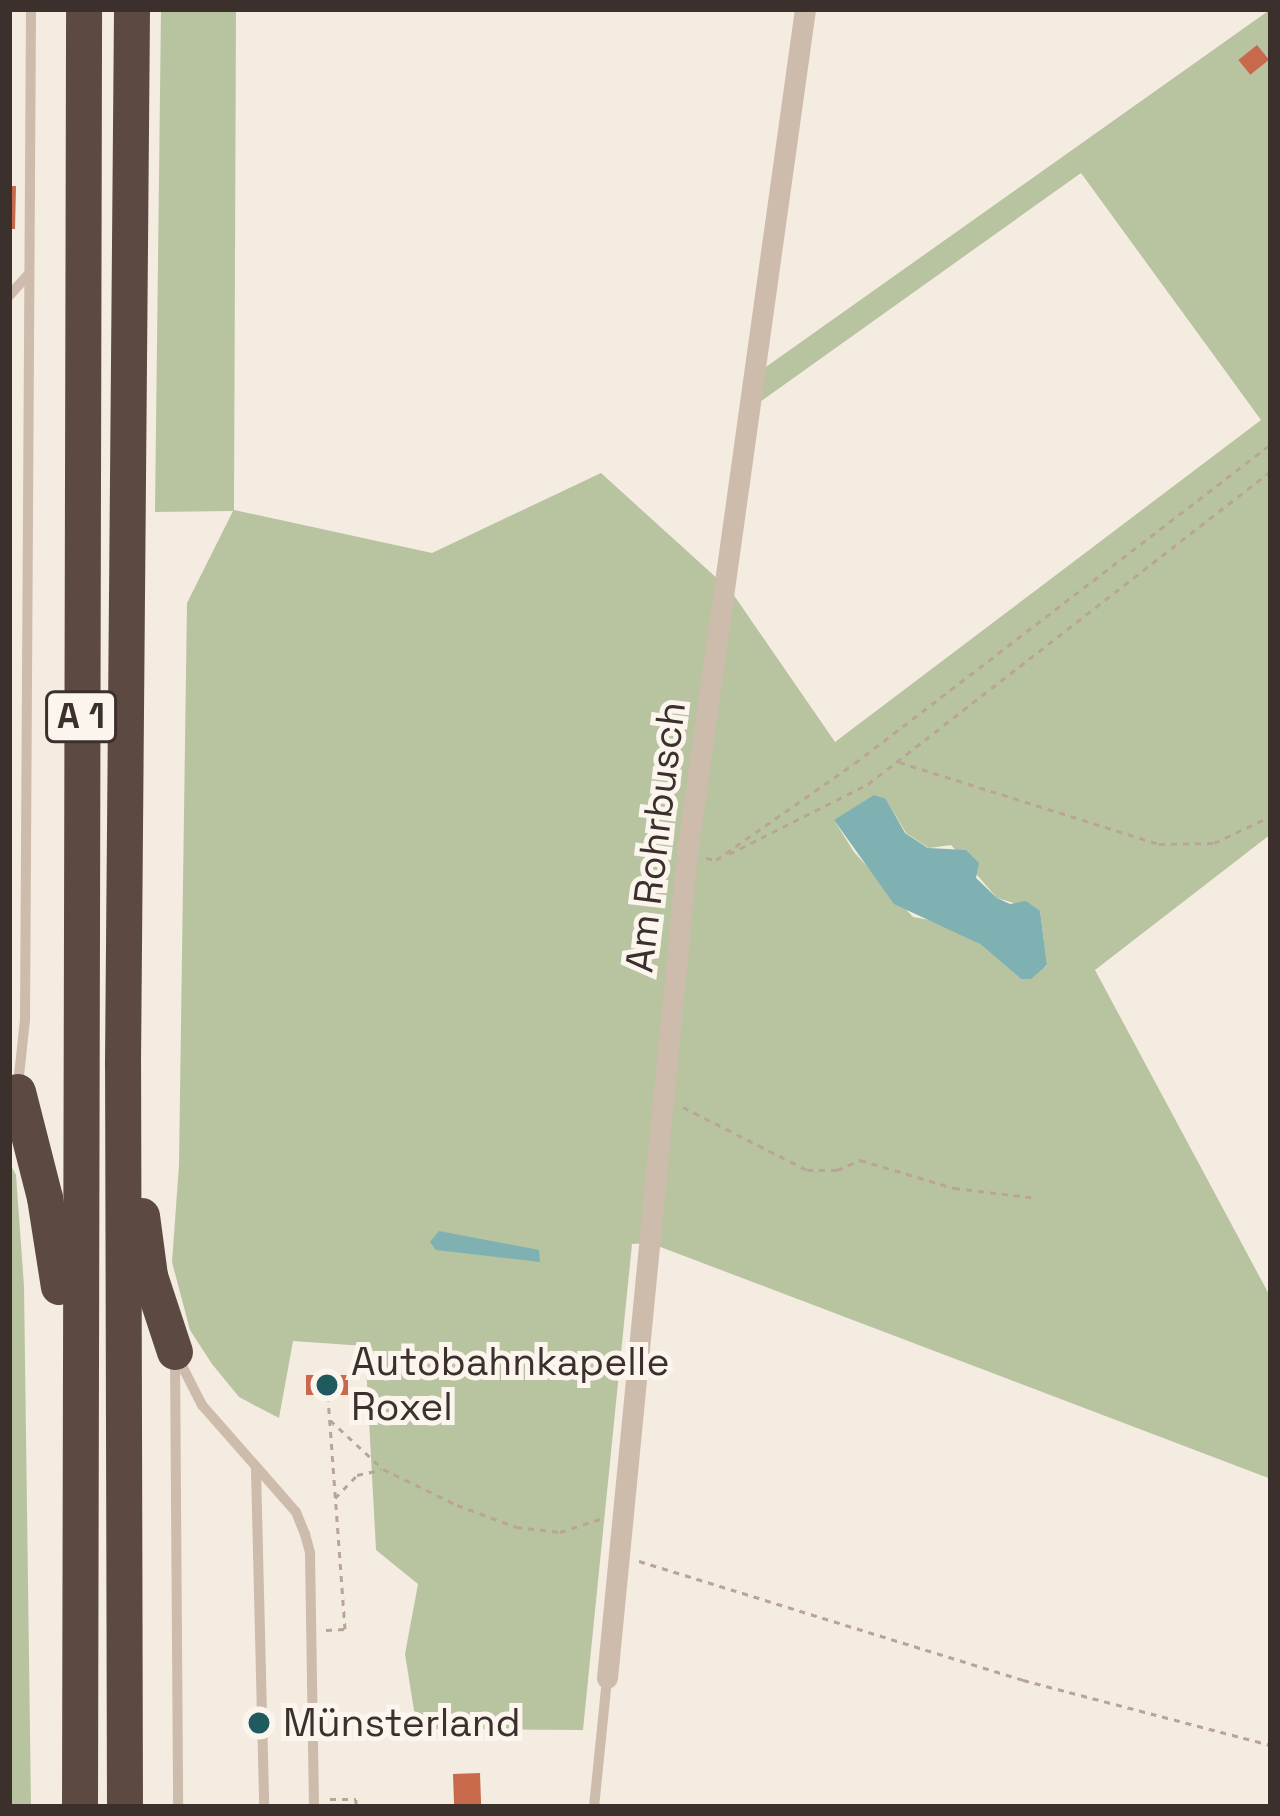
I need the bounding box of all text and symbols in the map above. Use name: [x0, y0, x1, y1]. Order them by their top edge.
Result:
road number: A 1: [42, 687, 120, 747]
street label: Am Rohrbusch: [616, 699, 696, 975]
place label: Autobahnkapelle Roxel: [351, 1340, 669, 1431]
marker: Autobahnkapelle Roxel: [314, 1372, 340, 1398]
place label: Münsterland: [283, 1700, 521, 1746]
marker: Münsterland: [246, 1710, 272, 1736]

